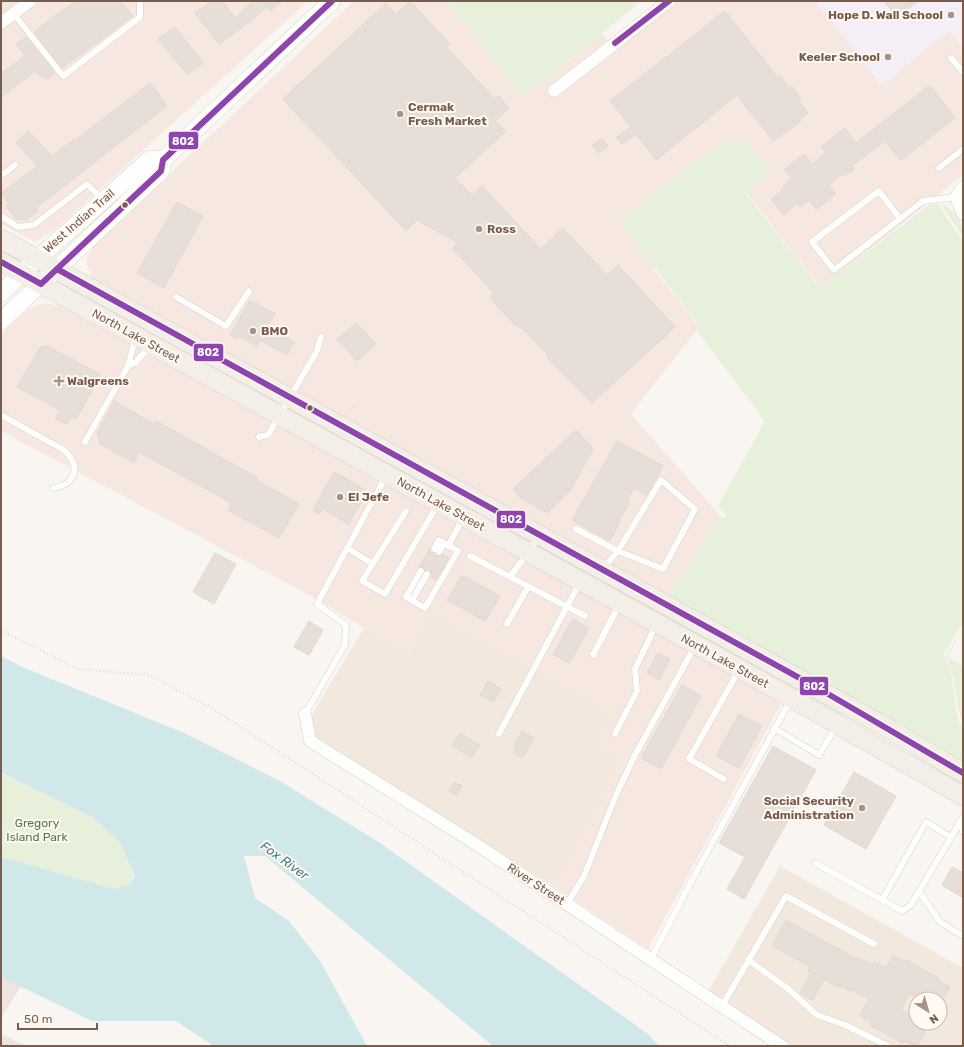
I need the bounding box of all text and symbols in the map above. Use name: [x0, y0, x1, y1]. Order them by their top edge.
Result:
place label: Hope D. Wall School: [828, 8, 943, 22]
marker: Hope D. Wall School: [946, 10, 956, 20]
place label: Keeler School: [799, 50, 880, 64]
marker: Keeler School: [883, 52, 893, 62]
place label: Cermak Fresh Market: [408, 100, 487, 128]
marker: Cermak Fresh Market: [395, 109, 405, 119]
line badge: 802: [168, 131, 199, 150]
text: 802: [172, 135, 194, 148]
street label: West Indian Trail: [41, 186, 118, 256]
unlabelled marker: [120, 200, 130, 210]
place label: Ross: [487, 222, 516, 236]
marker: Ross: [474, 224, 484, 234]
street label: North Lake Street: [90, 306, 183, 366]
place label: BMO: [261, 324, 288, 338]
marker: BMO: [248, 326, 258, 336]
line badge: 802: [193, 343, 224, 362]
text: 802: [197, 346, 219, 359]
place label: Walgreens: [67, 374, 129, 388]
marker: Walgreens: [54, 376, 64, 386]
unlabelled marker: [305, 403, 315, 413]
street label: North Lake Street: [395, 474, 488, 534]
place label: El Jefe: [348, 490, 389, 504]
marker: El Jefe: [335, 492, 345, 502]
line badge: 802: [496, 510, 526, 529]
text: 802: [500, 513, 522, 526]
street label: North Lake Street: [679, 631, 772, 691]
line badge: 802: [799, 676, 829, 696]
text: 802: [803, 680, 825, 693]
place label: Social Security Administration: [764, 794, 854, 822]
marker: Social Security Administration: [857, 803, 867, 813]
park label: Gregory Island Park: [6, 816, 68, 844]
water label: Fox River: [258, 838, 313, 883]
street label: River Street: [505, 860, 568, 908]
north arrow: [908, 991, 948, 1031]
scale bar: [18, 1005, 97, 1031]
text: N: [927, 1011, 941, 1026]
text: 50 m: [24, 1012, 52, 1026]

